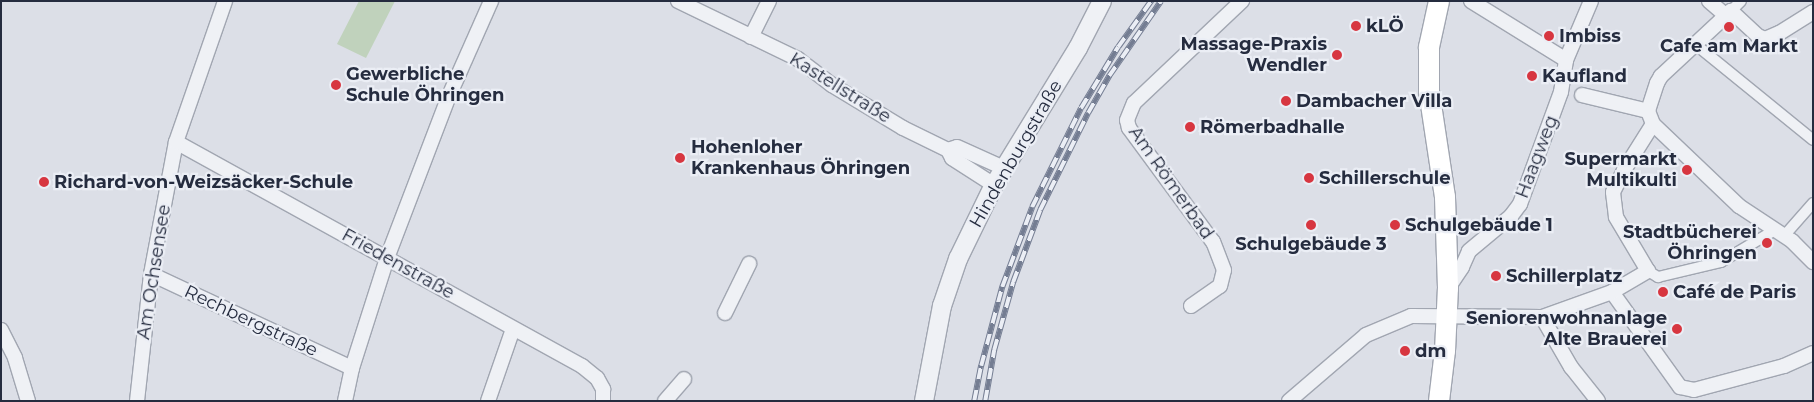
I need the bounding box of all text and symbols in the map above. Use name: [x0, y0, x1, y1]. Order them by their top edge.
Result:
place label: kLÖ: [1366, 15, 1404, 37]
marker: kLÖ: [1350, 20, 1362, 32]
marker: Cafe am Markt: [1723, 21, 1735, 33]
place label: Imbiss: [1559, 25, 1621, 47]
marker: Imbiss: [1543, 30, 1555, 42]
place label: Massage-Praxis Wendler: [1180, 34, 1327, 76]
place label: Cafe am Markt: [1660, 35, 1798, 57]
street label: Kastellstraße: [785, 48, 895, 128]
marker: Massage-Praxis Wendler: [1331, 49, 1343, 61]
place label: Gewerbliche Schule Öhringen: [346, 64, 504, 106]
place label: Kaufland: [1542, 65, 1627, 87]
marker: Kaufland: [1526, 70, 1538, 82]
street label: Hindenburgstraße: [965, 76, 1067, 232]
marker: Gewerbliche Schule Öhringen: [330, 79, 342, 91]
place label: Dambacher Villa: [1296, 90, 1452, 112]
marker: Dambacher Villa: [1280, 95, 1292, 107]
street label: Haagweg: [1511, 113, 1563, 201]
place label: Römerbadhalle: [1200, 116, 1345, 138]
marker: Römerbadhalle: [1184, 121, 1196, 133]
street label: Am Römerbad: [1124, 122, 1218, 244]
place label: Hohenloher Krankenhaus Öhringen: [691, 137, 910, 180]
place label: Supermarkt Multikulti: [1564, 149, 1677, 192]
marker: Hohenloher Krankenhaus Öhringen: [673, 151, 687, 165]
marker: Supermarkt Multikulti: [1681, 164, 1693, 176]
place label: Schillerschule: [1319, 167, 1451, 189]
place label: Richard-von-Weizsäcker-Schule: [54, 171, 353, 193]
marker: Schillerschule: [1303, 172, 1315, 184]
marker: Richard-von-Weizsäcker-Schule: [38, 176, 50, 188]
street label: Am Ochsensee: [133, 203, 175, 341]
place label: Schulgebäude 1: [1405, 214, 1553, 236]
marker: Schulgebäude 3: [1305, 219, 1317, 231]
marker: Schulgebäude 1: [1389, 219, 1401, 231]
place label: Stadtbücherei Öhringen: [1623, 222, 1757, 264]
street label: Friedenstraße: [338, 224, 458, 304]
place label: Schulgebäude 3: [1235, 233, 1387, 255]
marker: Stadtbücherei Öhringen: [1761, 237, 1773, 249]
place label: Schillerplatz: [1506, 265, 1622, 287]
marker: Schillerplatz: [1490, 270, 1502, 282]
street label: Rechbergstraße: [181, 281, 321, 361]
place label: Café de Paris: [1673, 281, 1796, 303]
marker: Café de Paris: [1657, 286, 1669, 298]
place label: Seniorenwohnanlage Alte Brauerei: [1466, 308, 1667, 350]
marker: Seniorenwohnanlage Alte Brauerei: [1671, 323, 1683, 335]
place label: dm: [1415, 340, 1446, 362]
marker: dm: [1399, 345, 1411, 357]

